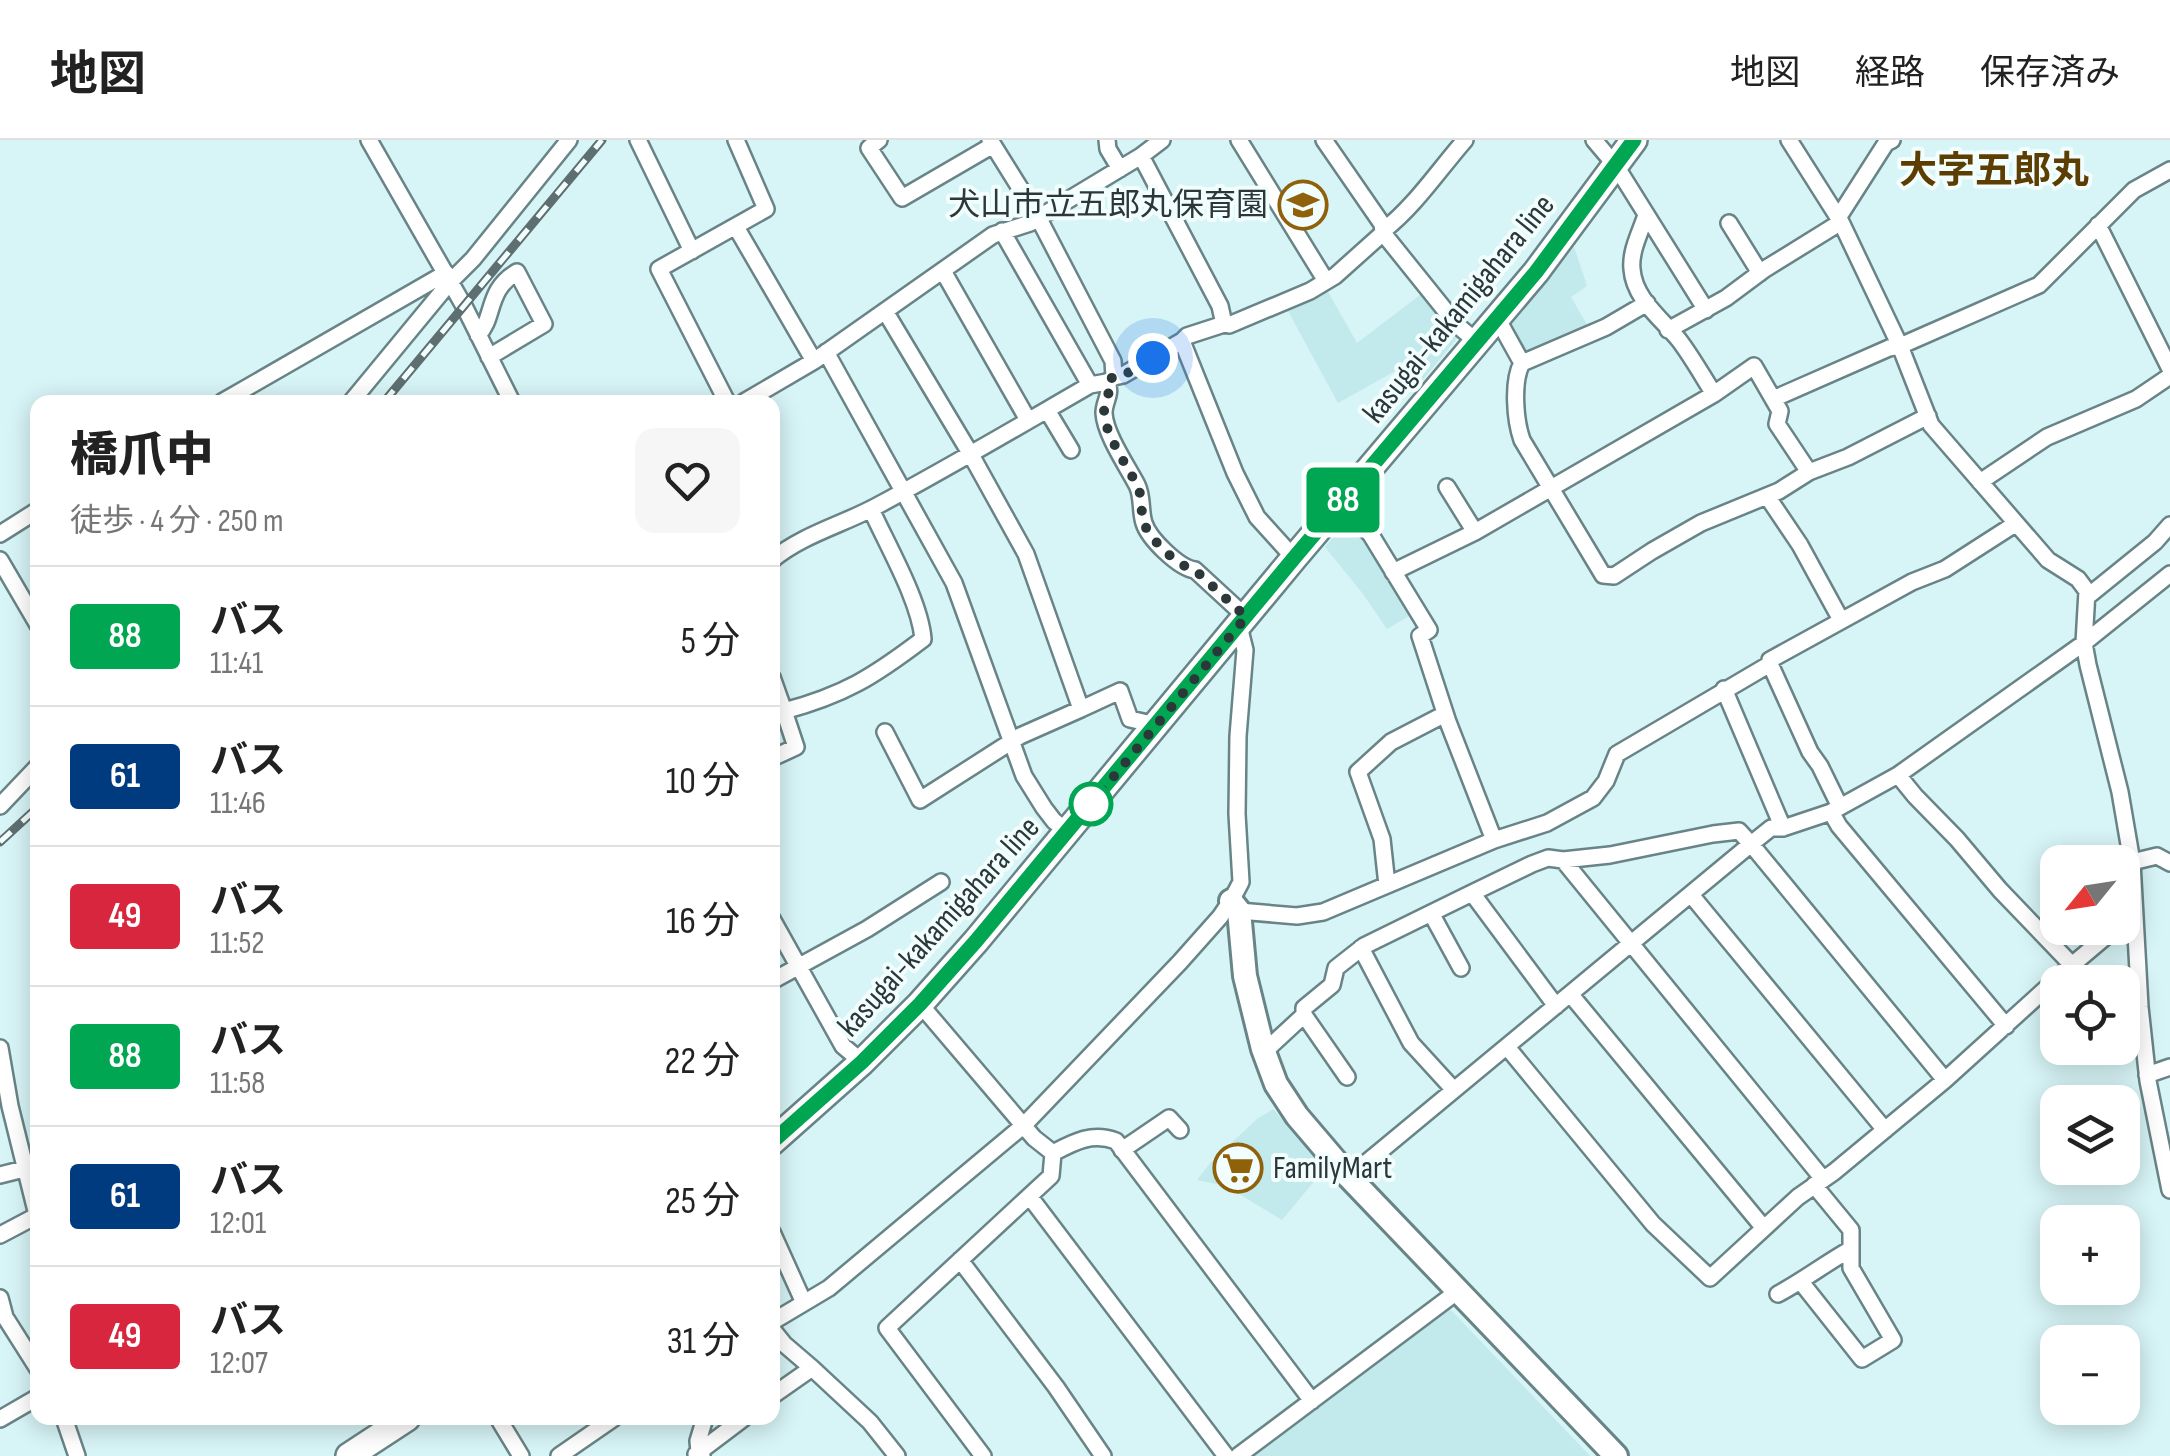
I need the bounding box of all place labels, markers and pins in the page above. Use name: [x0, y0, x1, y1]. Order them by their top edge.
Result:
school or university icon: 犬山市立五郎丸保育園: [1277, 179, 1329, 231]
place label: 犬山市立五郎丸保育園: [948, 186, 1268, 225]
unlabelled marker: [1070, 783, 1112, 825]
supermarket icon: FamilyMart: [1212, 1142, 1264, 1194]
place label: FamilyMart: [1273, 1149, 1392, 1188]

